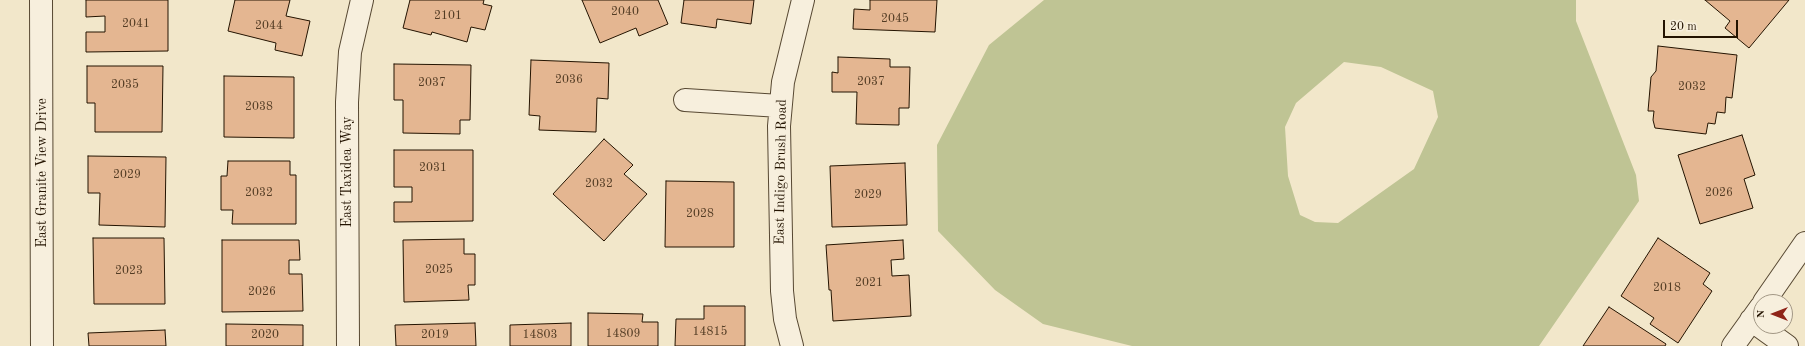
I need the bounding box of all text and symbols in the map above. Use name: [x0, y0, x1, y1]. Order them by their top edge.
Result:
house number: 2040: [611, 5, 639, 19]
house number: 2101: [434, 9, 462, 23]
house number: 2045: [881, 12, 909, 26]
scale bar: [1665, 12, 1740, 38]
house number: 2041: [122, 17, 150, 31]
house number: 2044: [255, 19, 283, 33]
text: 20 m: [1670, 21, 1697, 33]
house number: 2036: [555, 73, 583, 87]
house number: 2037: [857, 75, 885, 89]
house number: 2037: [418, 76, 446, 90]
house number: 2035: [111, 78, 139, 92]
house number: 2032: [1678, 80, 1706, 94]
street label: East Granite View Drive: [34, 98, 50, 248]
street label: East Indigo Brush Road: [771, 99, 791, 245]
house number: 2038: [245, 100, 273, 114]
street label: East Taxidea Way: [339, 116, 355, 228]
house number: 2031: [419, 161, 447, 175]
house number: 2029: [113, 168, 141, 182]
house number: 2032: [585, 177, 613, 191]
house number: 2032: [245, 186, 273, 200]
house number: 2026: [1705, 186, 1733, 200]
house number: 2029: [854, 188, 882, 202]
house number: 2028: [686, 207, 714, 221]
house number: 2025: [425, 263, 453, 277]
house number: 2023: [115, 264, 143, 278]
house number: 2021: [855, 276, 883, 290]
house number: 2018: [1653, 281, 1681, 295]
house number: 2026: [248, 285, 276, 299]
north arrow: [1753, 294, 1793, 334]
text: N: [1756, 310, 1767, 318]
house number: 14815: [693, 325, 727, 339]
house number: 14809: [606, 327, 640, 341]
house number: 2020: [251, 328, 279, 342]
house number: 2019: [421, 328, 449, 342]
house number: 14803: [523, 328, 557, 342]

